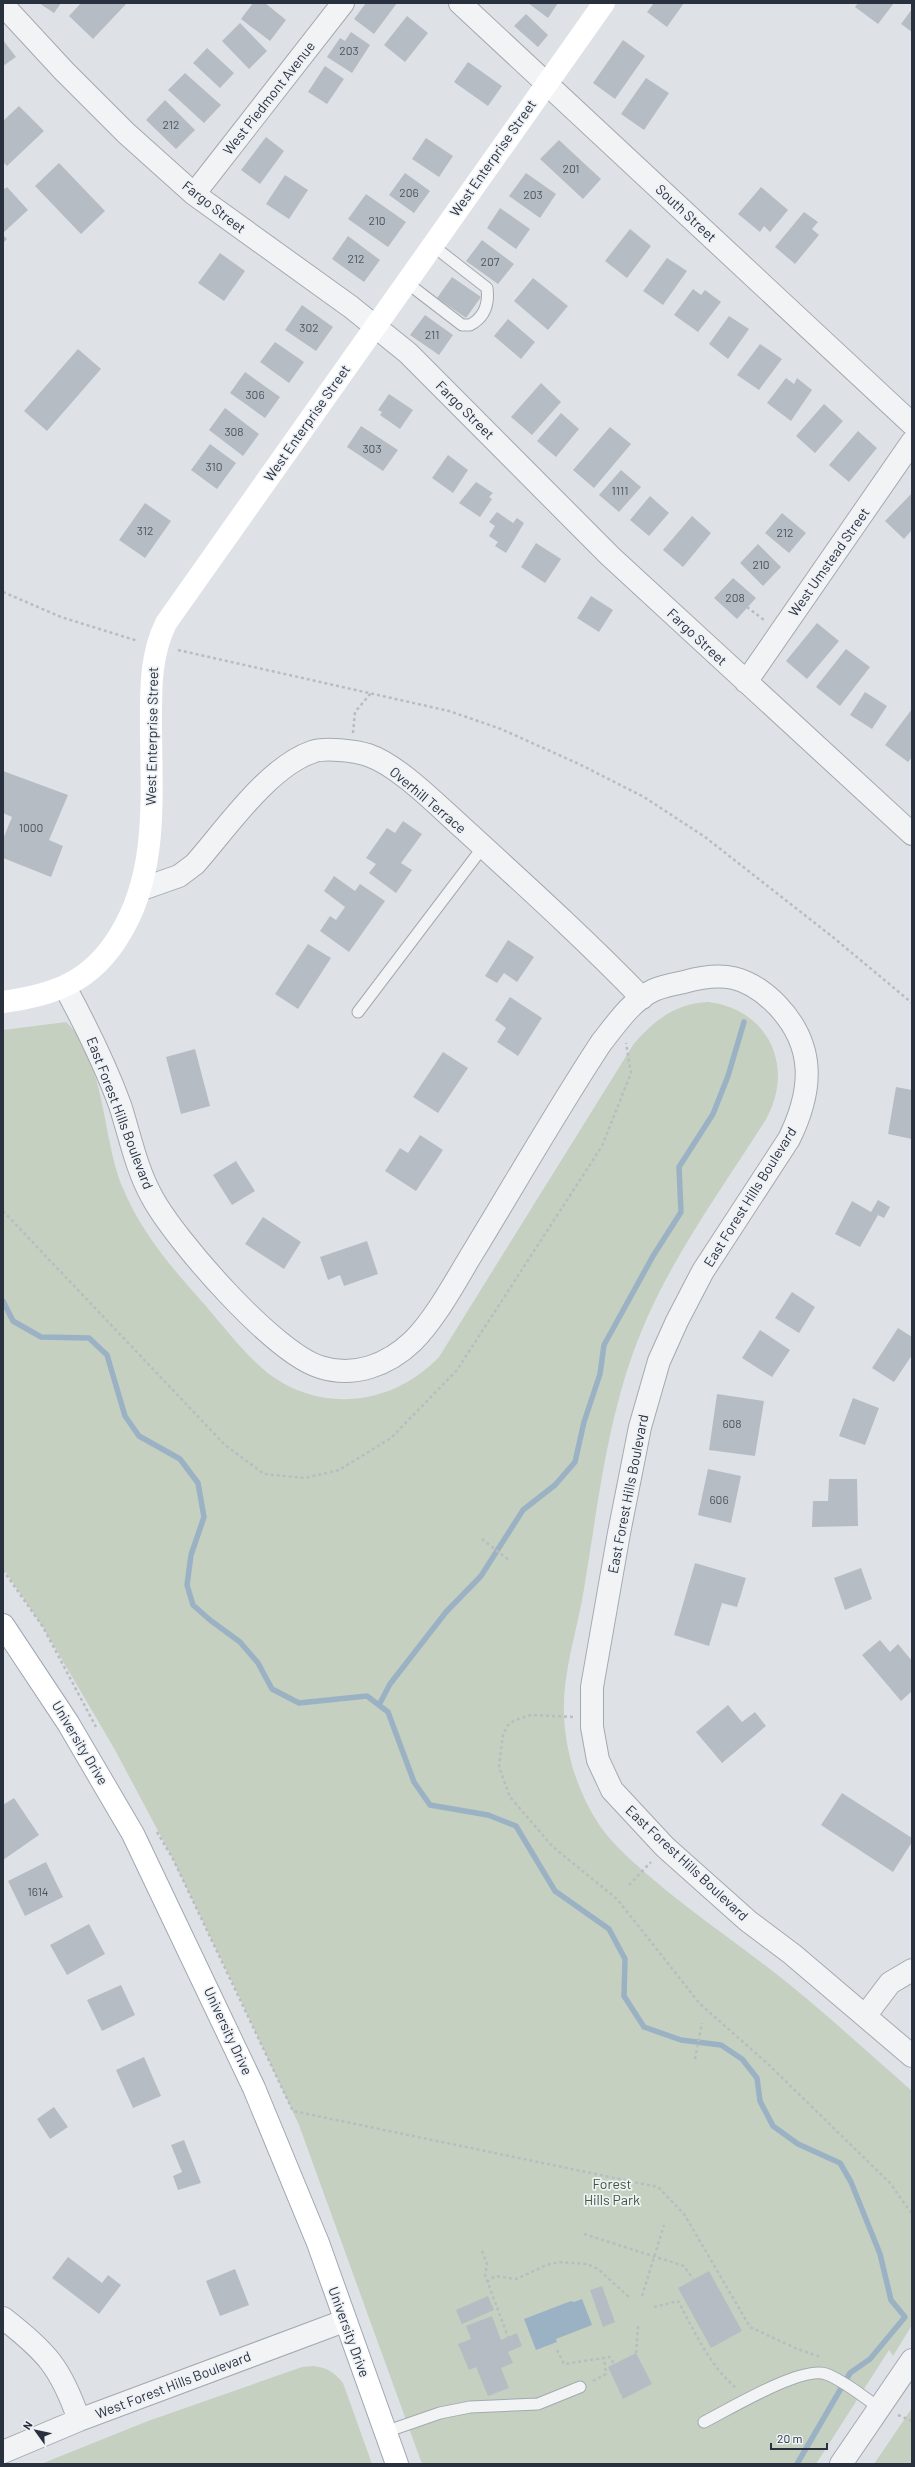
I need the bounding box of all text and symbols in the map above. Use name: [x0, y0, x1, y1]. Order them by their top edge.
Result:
street label: West Piedmont Avenue: [219, 37, 318, 158]
house number: 203: [339, 43, 359, 57]
street label: West Enterprise Street: [446, 96, 539, 219]
house number: 212: [163, 117, 179, 131]
house number: 201: [562, 161, 580, 175]
street label: Fargo Street: [179, 177, 249, 237]
street label: South Street: [652, 180, 720, 245]
house number: 206: [399, 185, 419, 199]
house number: 203: [523, 187, 543, 201]
house number: 210: [368, 213, 386, 227]
house number: 212: [348, 251, 364, 265]
house number: 207: [481, 254, 500, 268]
house number: 302: [299, 320, 319, 334]
house number: 211: [425, 327, 439, 341]
street label: West Enterprise Street: [260, 361, 353, 484]
street label: Fargo Street: [433, 377, 498, 442]
house number: 306: [245, 387, 265, 401]
house number: 308: [224, 424, 244, 438]
house number: 303: [362, 441, 382, 455]
house number: 310: [205, 459, 223, 473]
house number: 1111: [612, 483, 628, 497]
street label: West Umstead Street: [785, 504, 873, 619]
house number: 312: [137, 523, 153, 537]
house number: 212: [777, 525, 793, 539]
house number: 210: [752, 557, 770, 571]
house number: 208: [725, 590, 745, 604]
street label: Fargo Street: [664, 605, 731, 669]
street label: West Enterprise Street: [142, 667, 161, 805]
street label: Overhill Terrace: [387, 763, 470, 837]
house number: 1000: [19, 820, 43, 834]
street label: East Forest Hills Boulevard: [84, 1034, 157, 1191]
street label: East Forest Hills Boulevard: [700, 1124, 800, 1270]
street label: East Forest Hills Boulevard: [604, 1413, 651, 1575]
house number: 608: [722, 1416, 742, 1430]
house number: 606: [709, 1492, 729, 1506]
street label: University Drive: [49, 1698, 112, 1788]
street label: East Forest Hills Boulevard: [622, 1801, 752, 1924]
house number: 1614: [28, 1884, 48, 1898]
street label: University Drive: [201, 1984, 256, 2077]
park label: Forest Hills Park: [584, 2175, 640, 2208]
street label: University Drive: [325, 2284, 374, 2379]
street label: West Forest Hills Boulevard: [93, 2347, 253, 2422]
north arrow: [16, 2411, 56, 2451]
text: N: [20, 2419, 35, 2432]
scale bar: [771, 2425, 827, 2451]
text: 20 m: [777, 2431, 803, 2445]

